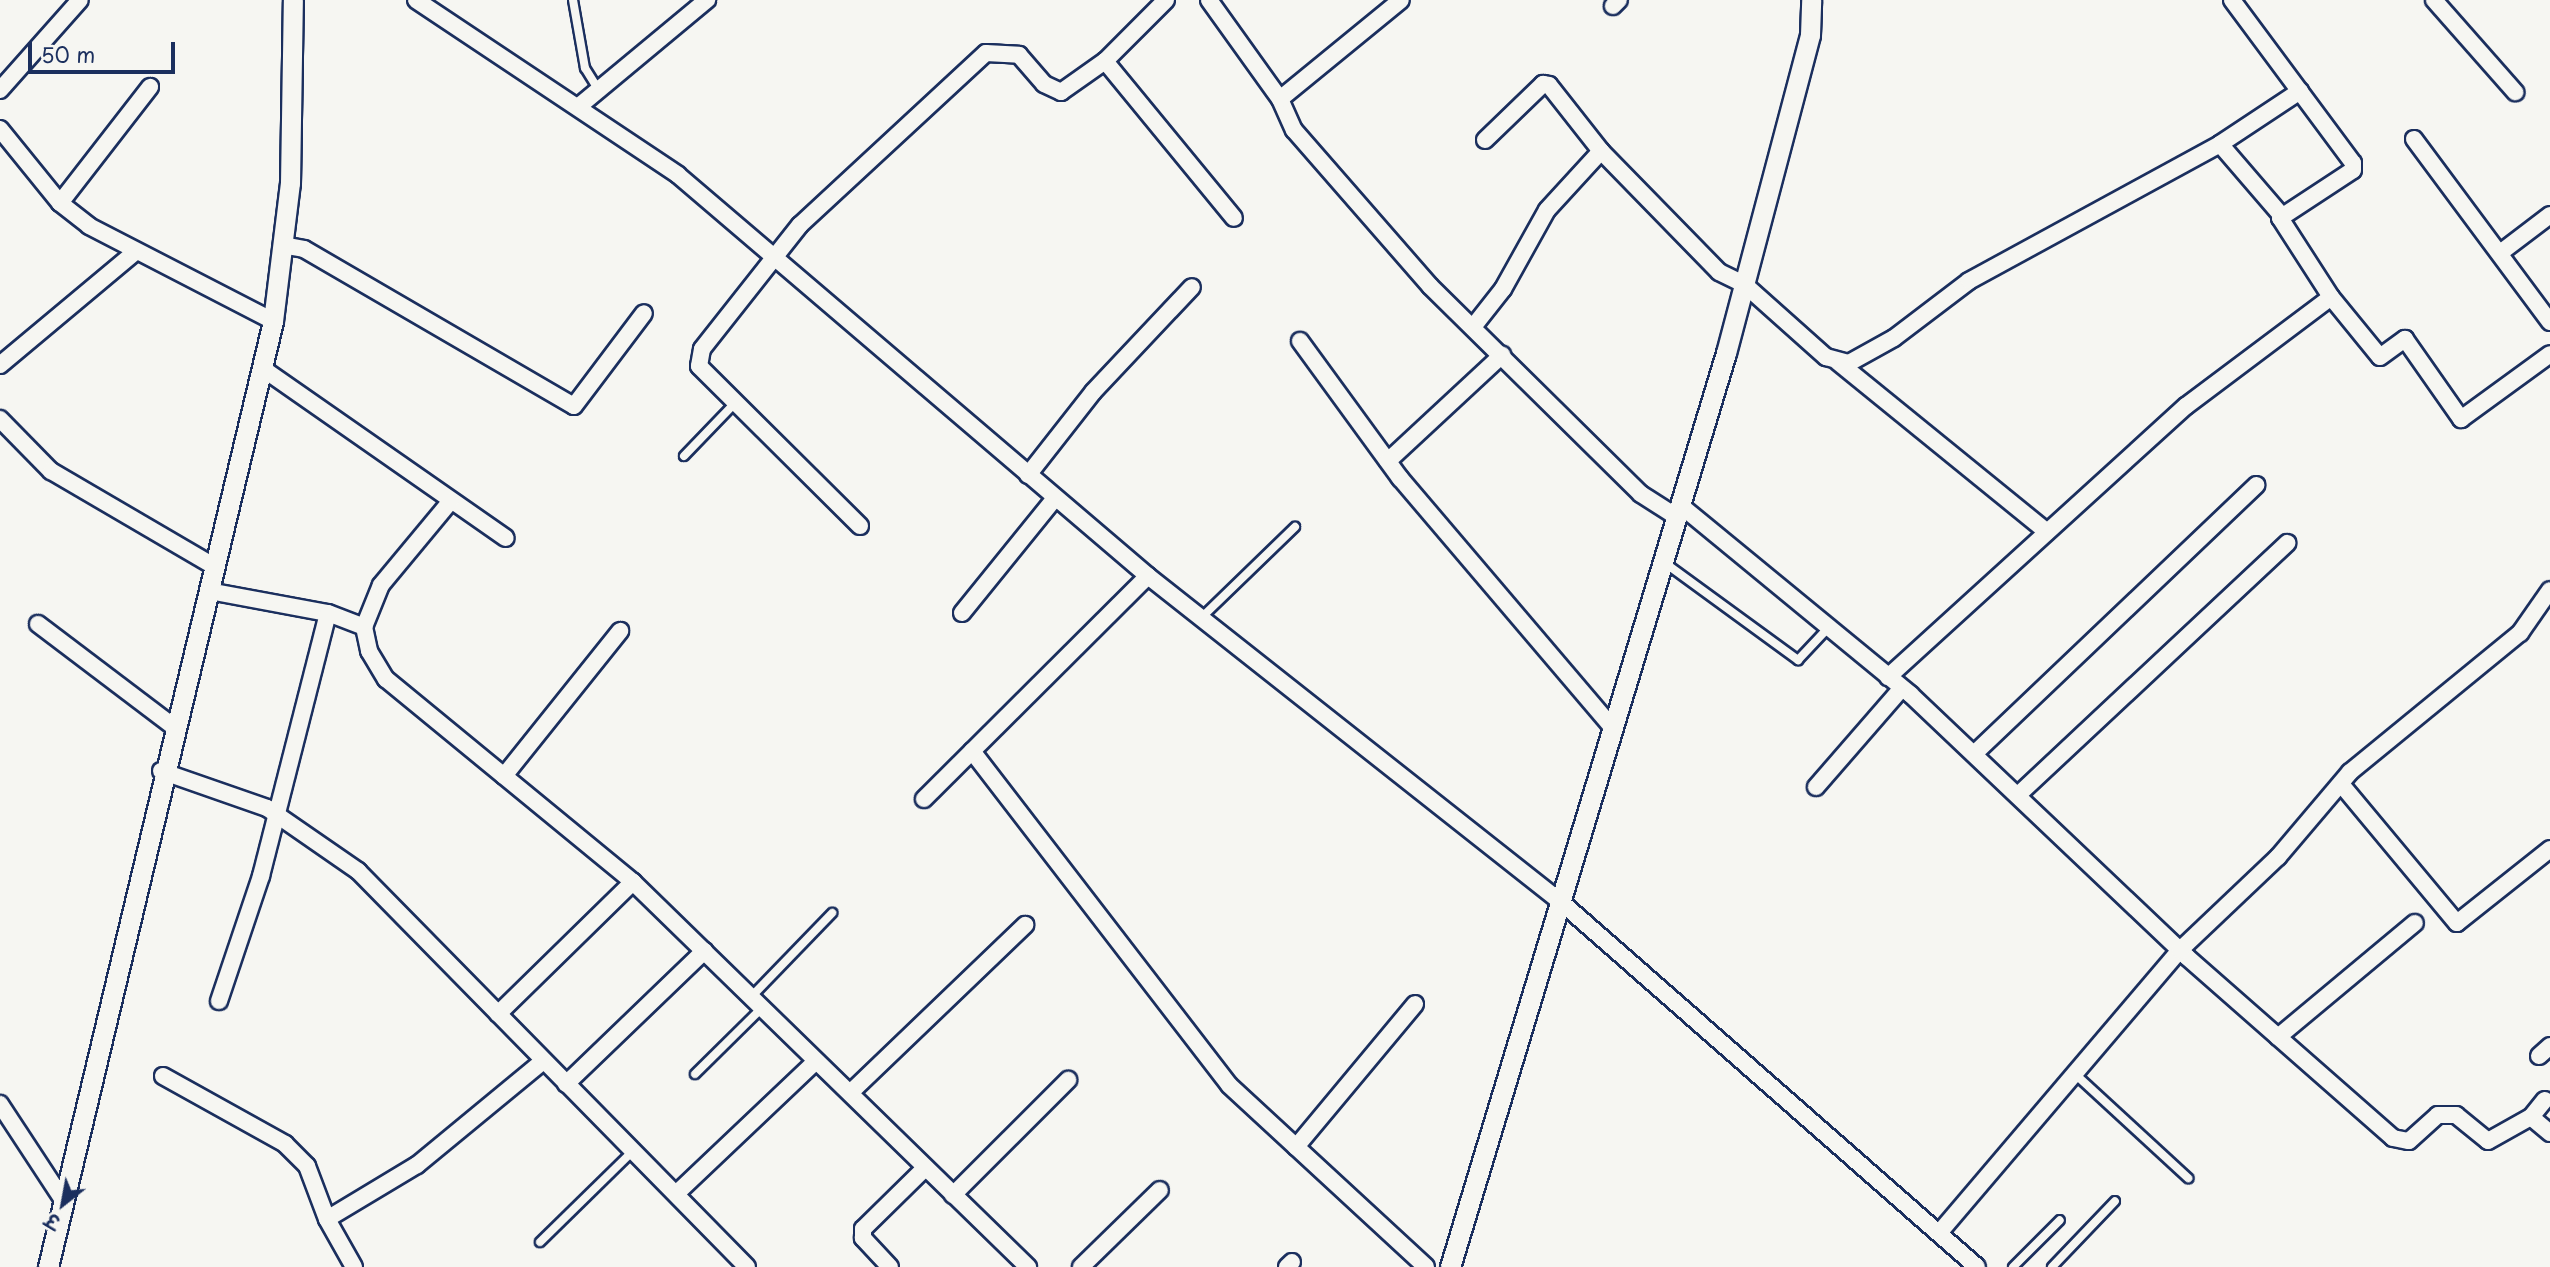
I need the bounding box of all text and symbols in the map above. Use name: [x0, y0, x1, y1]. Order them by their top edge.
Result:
scale bar: [32, 28, 178, 72]
text: 50 m: [41, 38, 95, 70]
north arrow: [28, 1169, 98, 1239]
text: उ: [40, 1207, 65, 1237]

